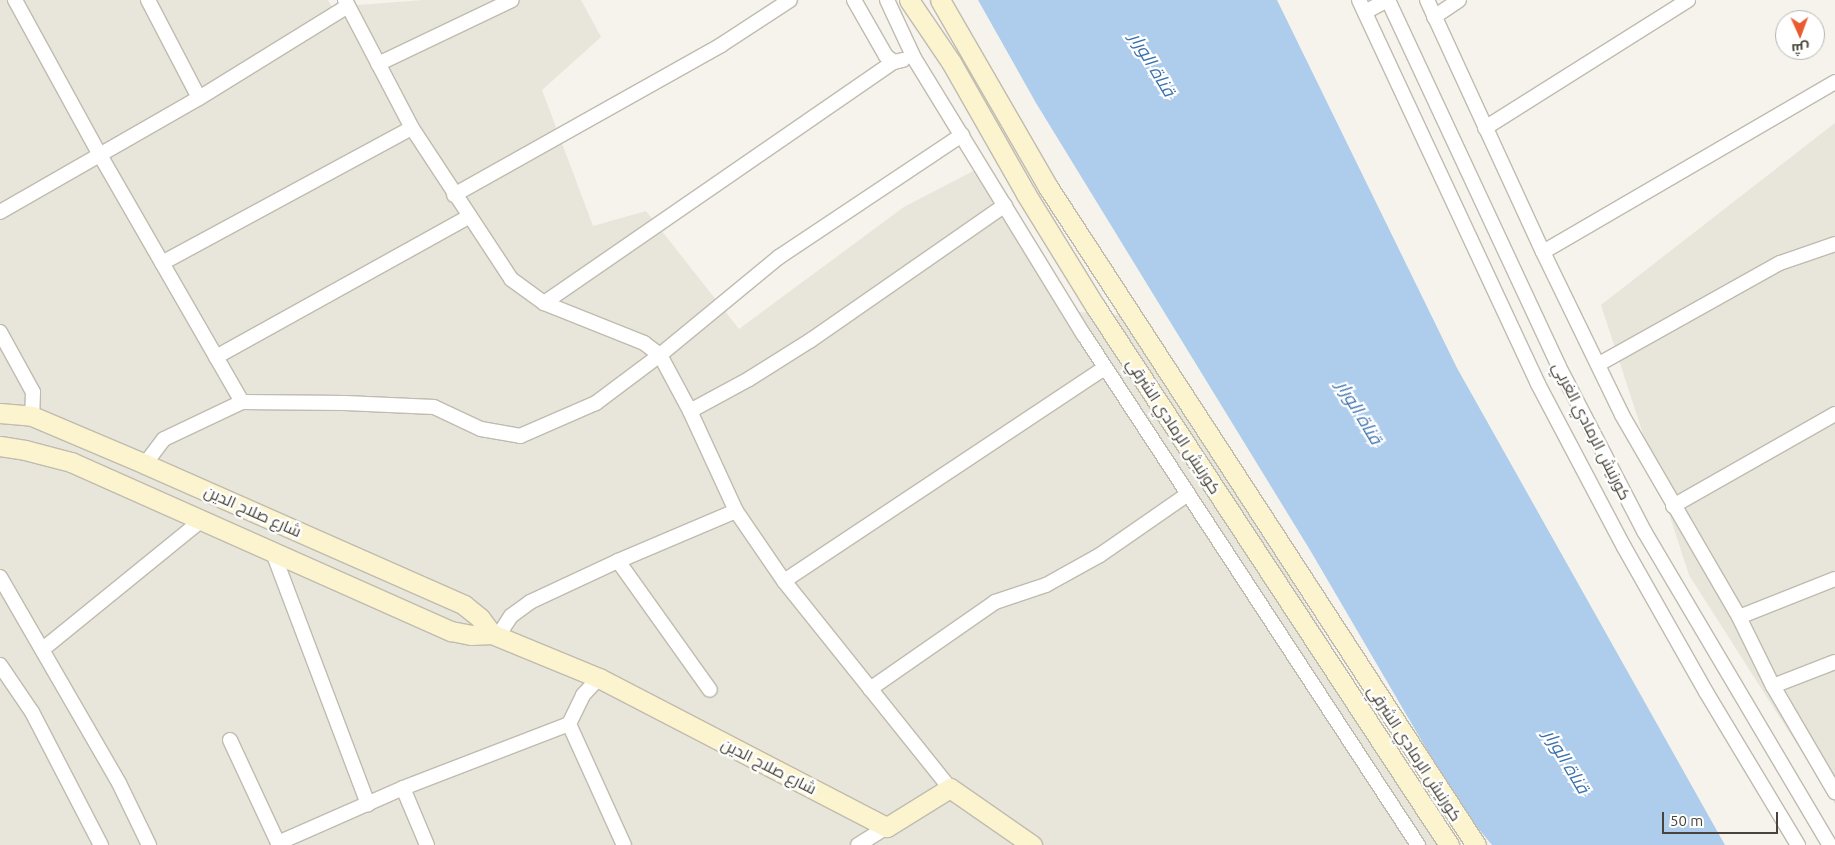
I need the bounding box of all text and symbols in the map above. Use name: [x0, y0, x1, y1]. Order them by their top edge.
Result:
north arrow: [1775, 10, 1825, 60]
water label: قناة الورار: [1126, 28, 1180, 100]
text: ش: [1791, 41, 1810, 57]
street label: كورنيش الرمادي الشرقي: [1123, 355, 1225, 497]
street label: كورنيش الرمادي الغربي: [1549, 359, 1635, 503]
water label: قناة الورار: [1333, 376, 1387, 448]
street label: شارع صلاح الدين: [202, 481, 304, 541]
street label: كورنيش الرمادي الشرقي: [1364, 682, 1466, 824]
water label: قناة الورار: [1540, 725, 1594, 797]
street label: شارع صلاح الدين: [718, 734, 820, 798]
scale bar: [1665, 802, 1781, 834]
text: 50 m: [1670, 812, 1703, 829]

